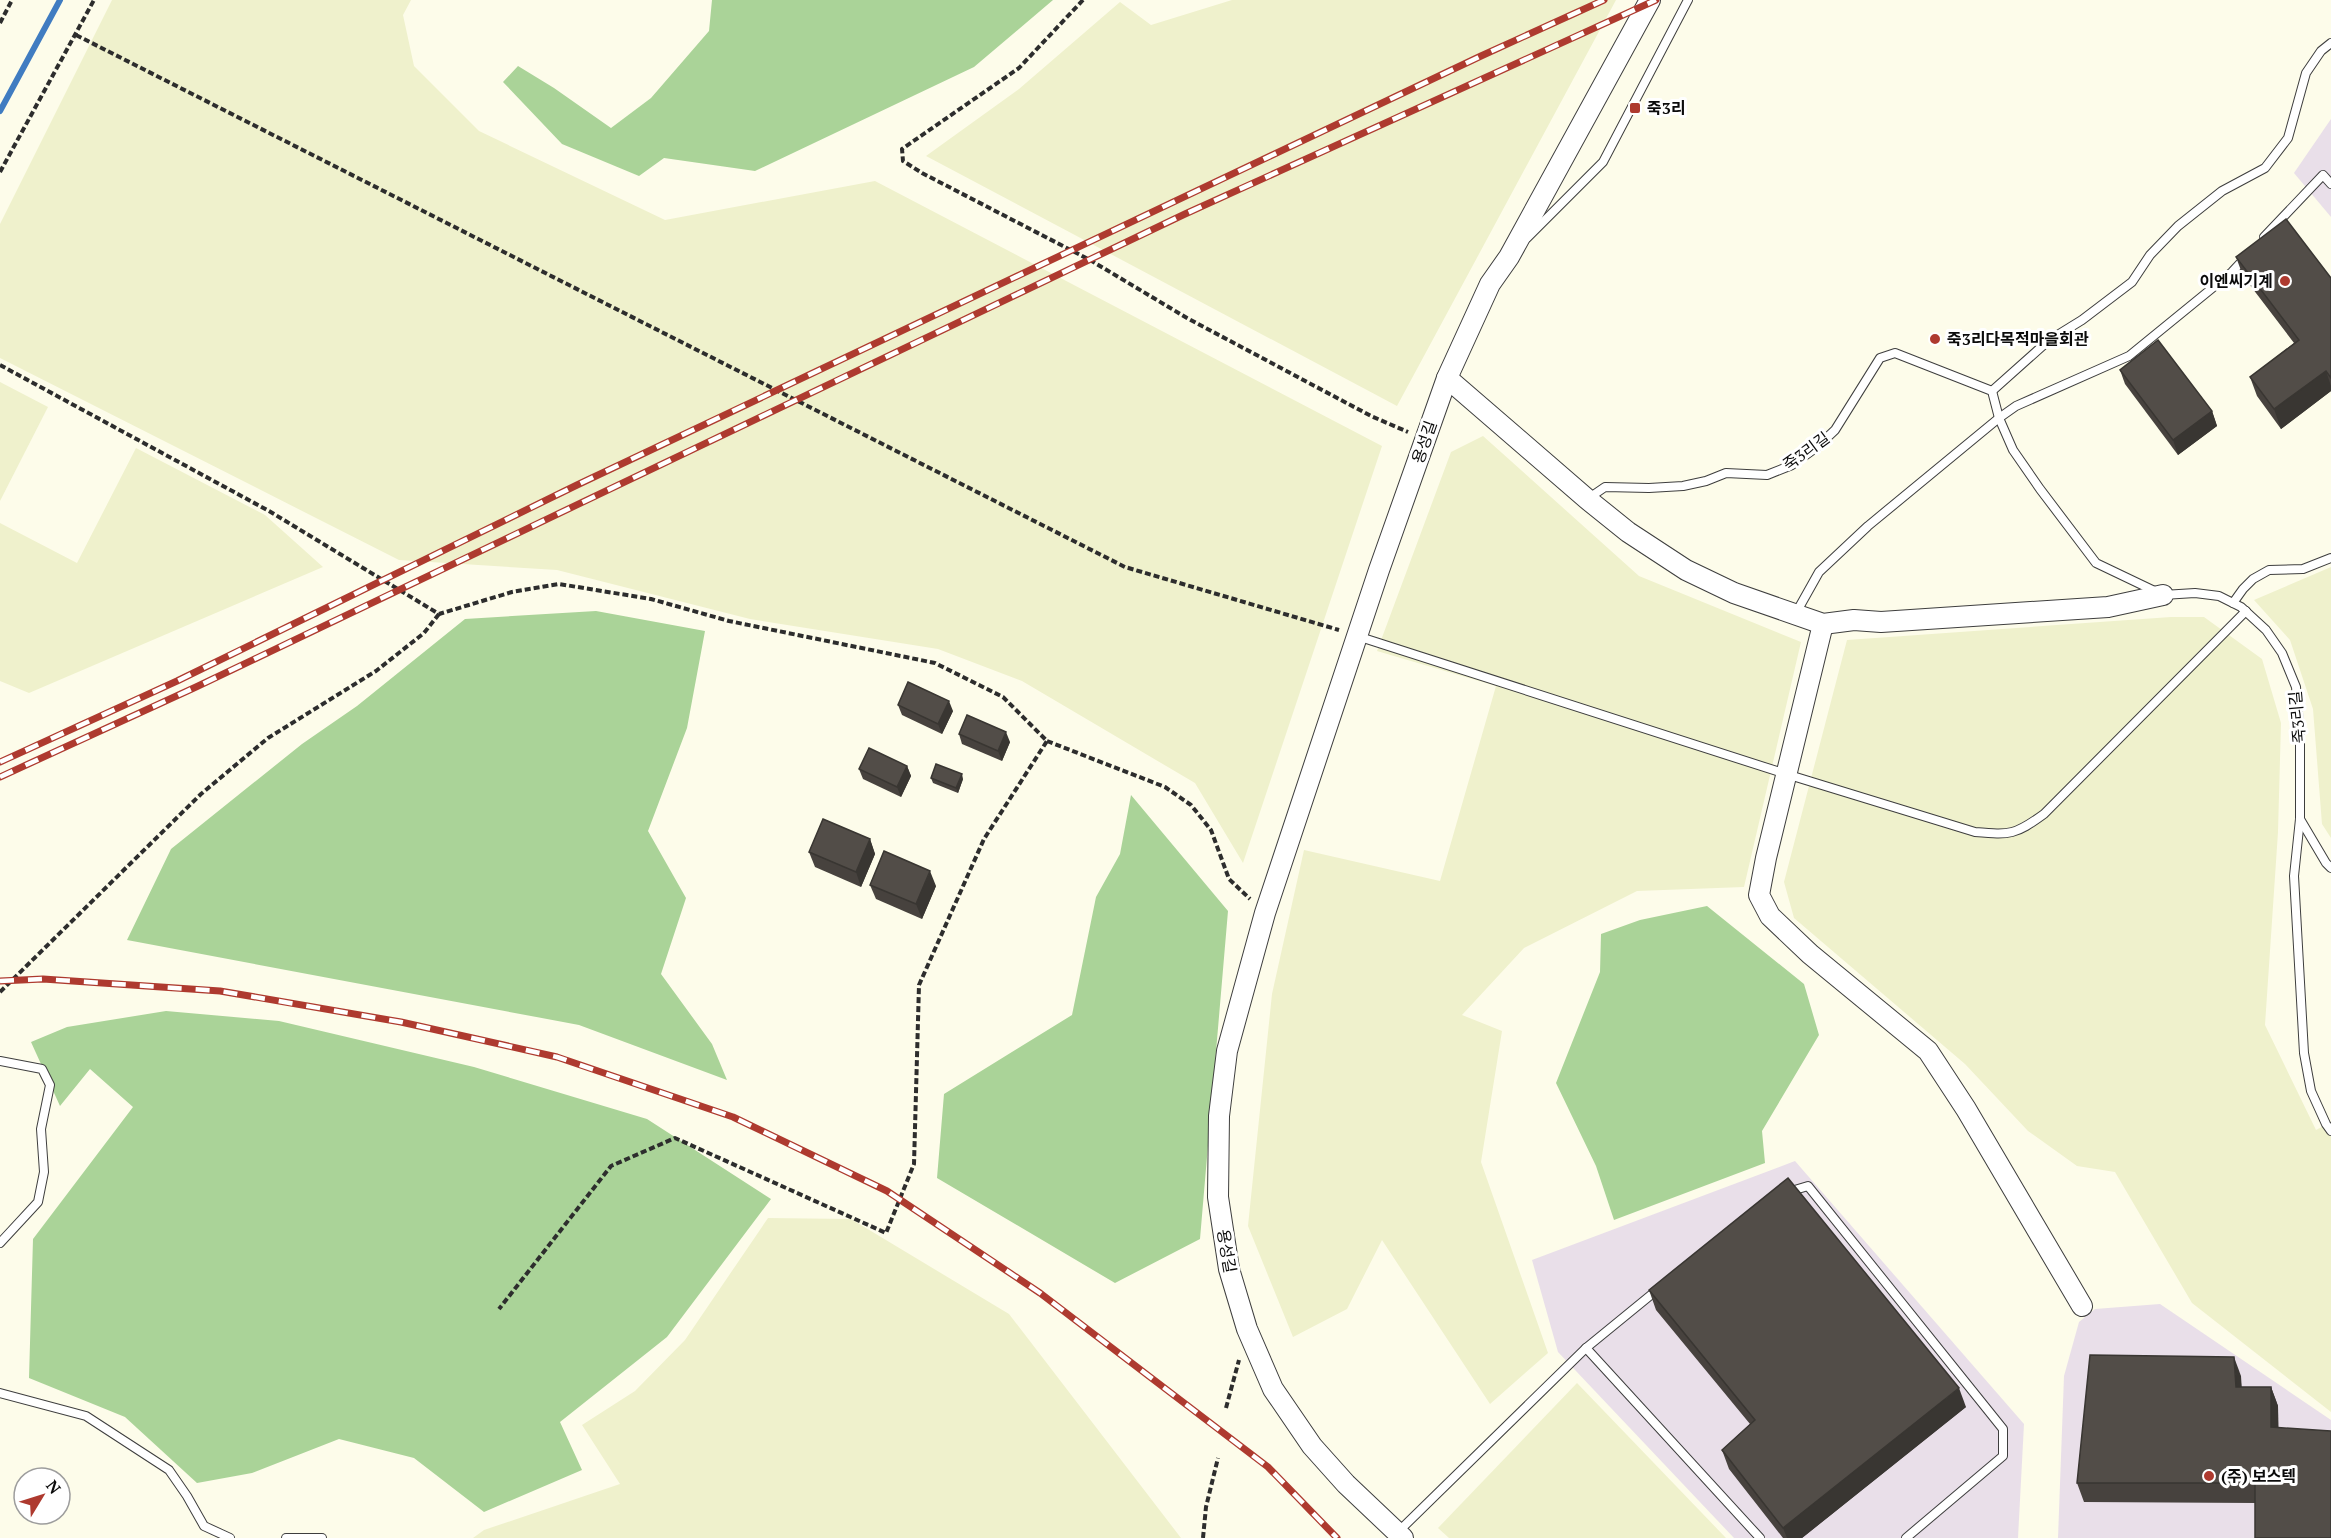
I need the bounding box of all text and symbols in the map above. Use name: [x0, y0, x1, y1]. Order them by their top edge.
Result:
place label: 죽3리: [1647, 97, 1685, 119]
marker: 죽3리: [1628, 101, 1642, 115]
place label: 이엔씨기계: [2199, 270, 2273, 292]
marker: 이엔씨기계: [2278, 274, 2292, 288]
place label: 죽3리다목적마을회관: [1947, 328, 2089, 350]
marker: 죽3리다목적마을회관: [1928, 332, 1942, 346]
street label: 용성길: [1406, 418, 1442, 466]
street label: 죽3리길: [1778, 427, 1834, 475]
street label: 죽3리길: [2284, 690, 2310, 744]
street label: 용성길: [1212, 1227, 1242, 1275]
place label: (주) 보스텍: [2221, 1465, 2296, 1487]
north arrow: [12, 1466, 72, 1526]
marker: (주) 보스텍: [2202, 1469, 2216, 1483]
text: N: [41, 1475, 66, 1498]

